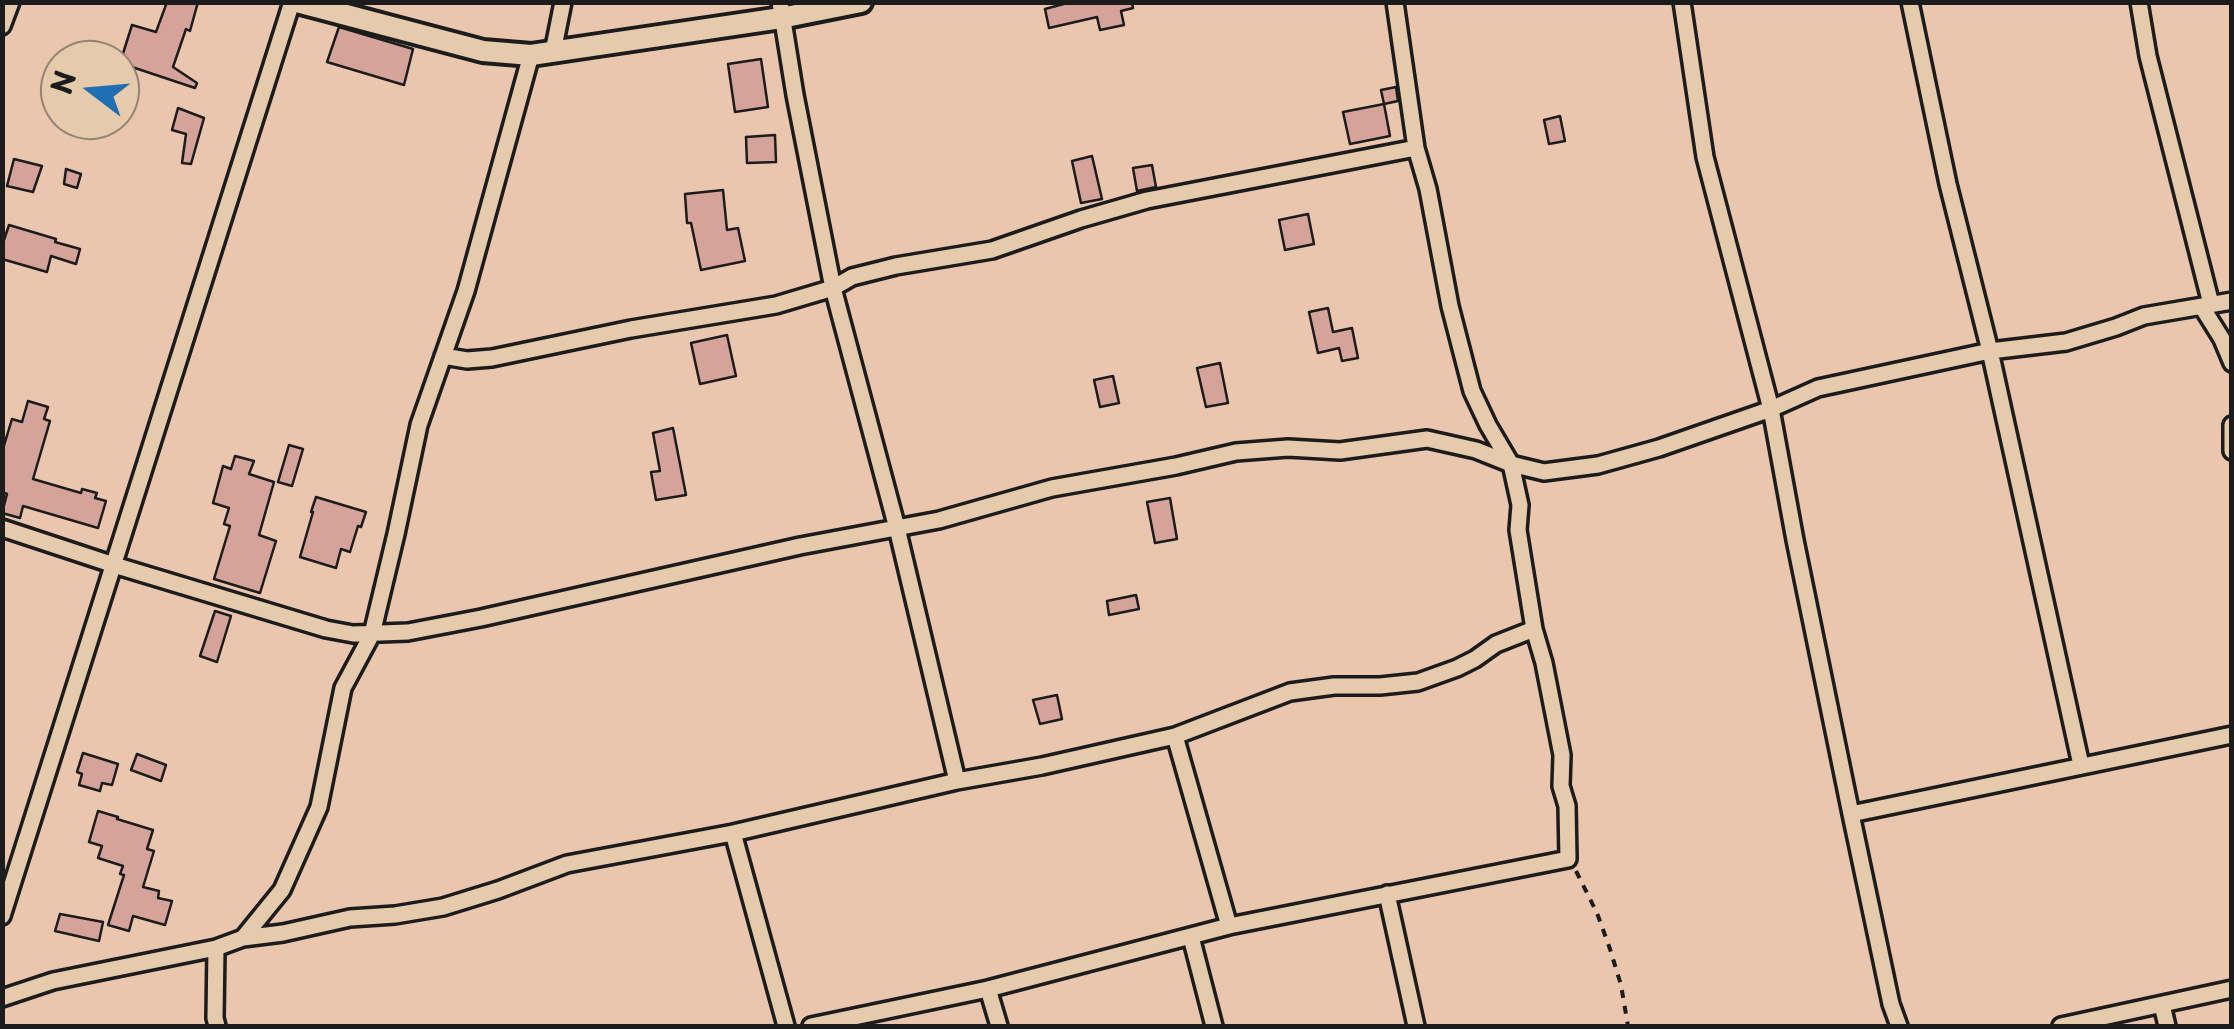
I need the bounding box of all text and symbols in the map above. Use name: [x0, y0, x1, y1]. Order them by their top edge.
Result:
north arrow: [40, 40, 140, 140]
text: N: [39, 66, 86, 99]

